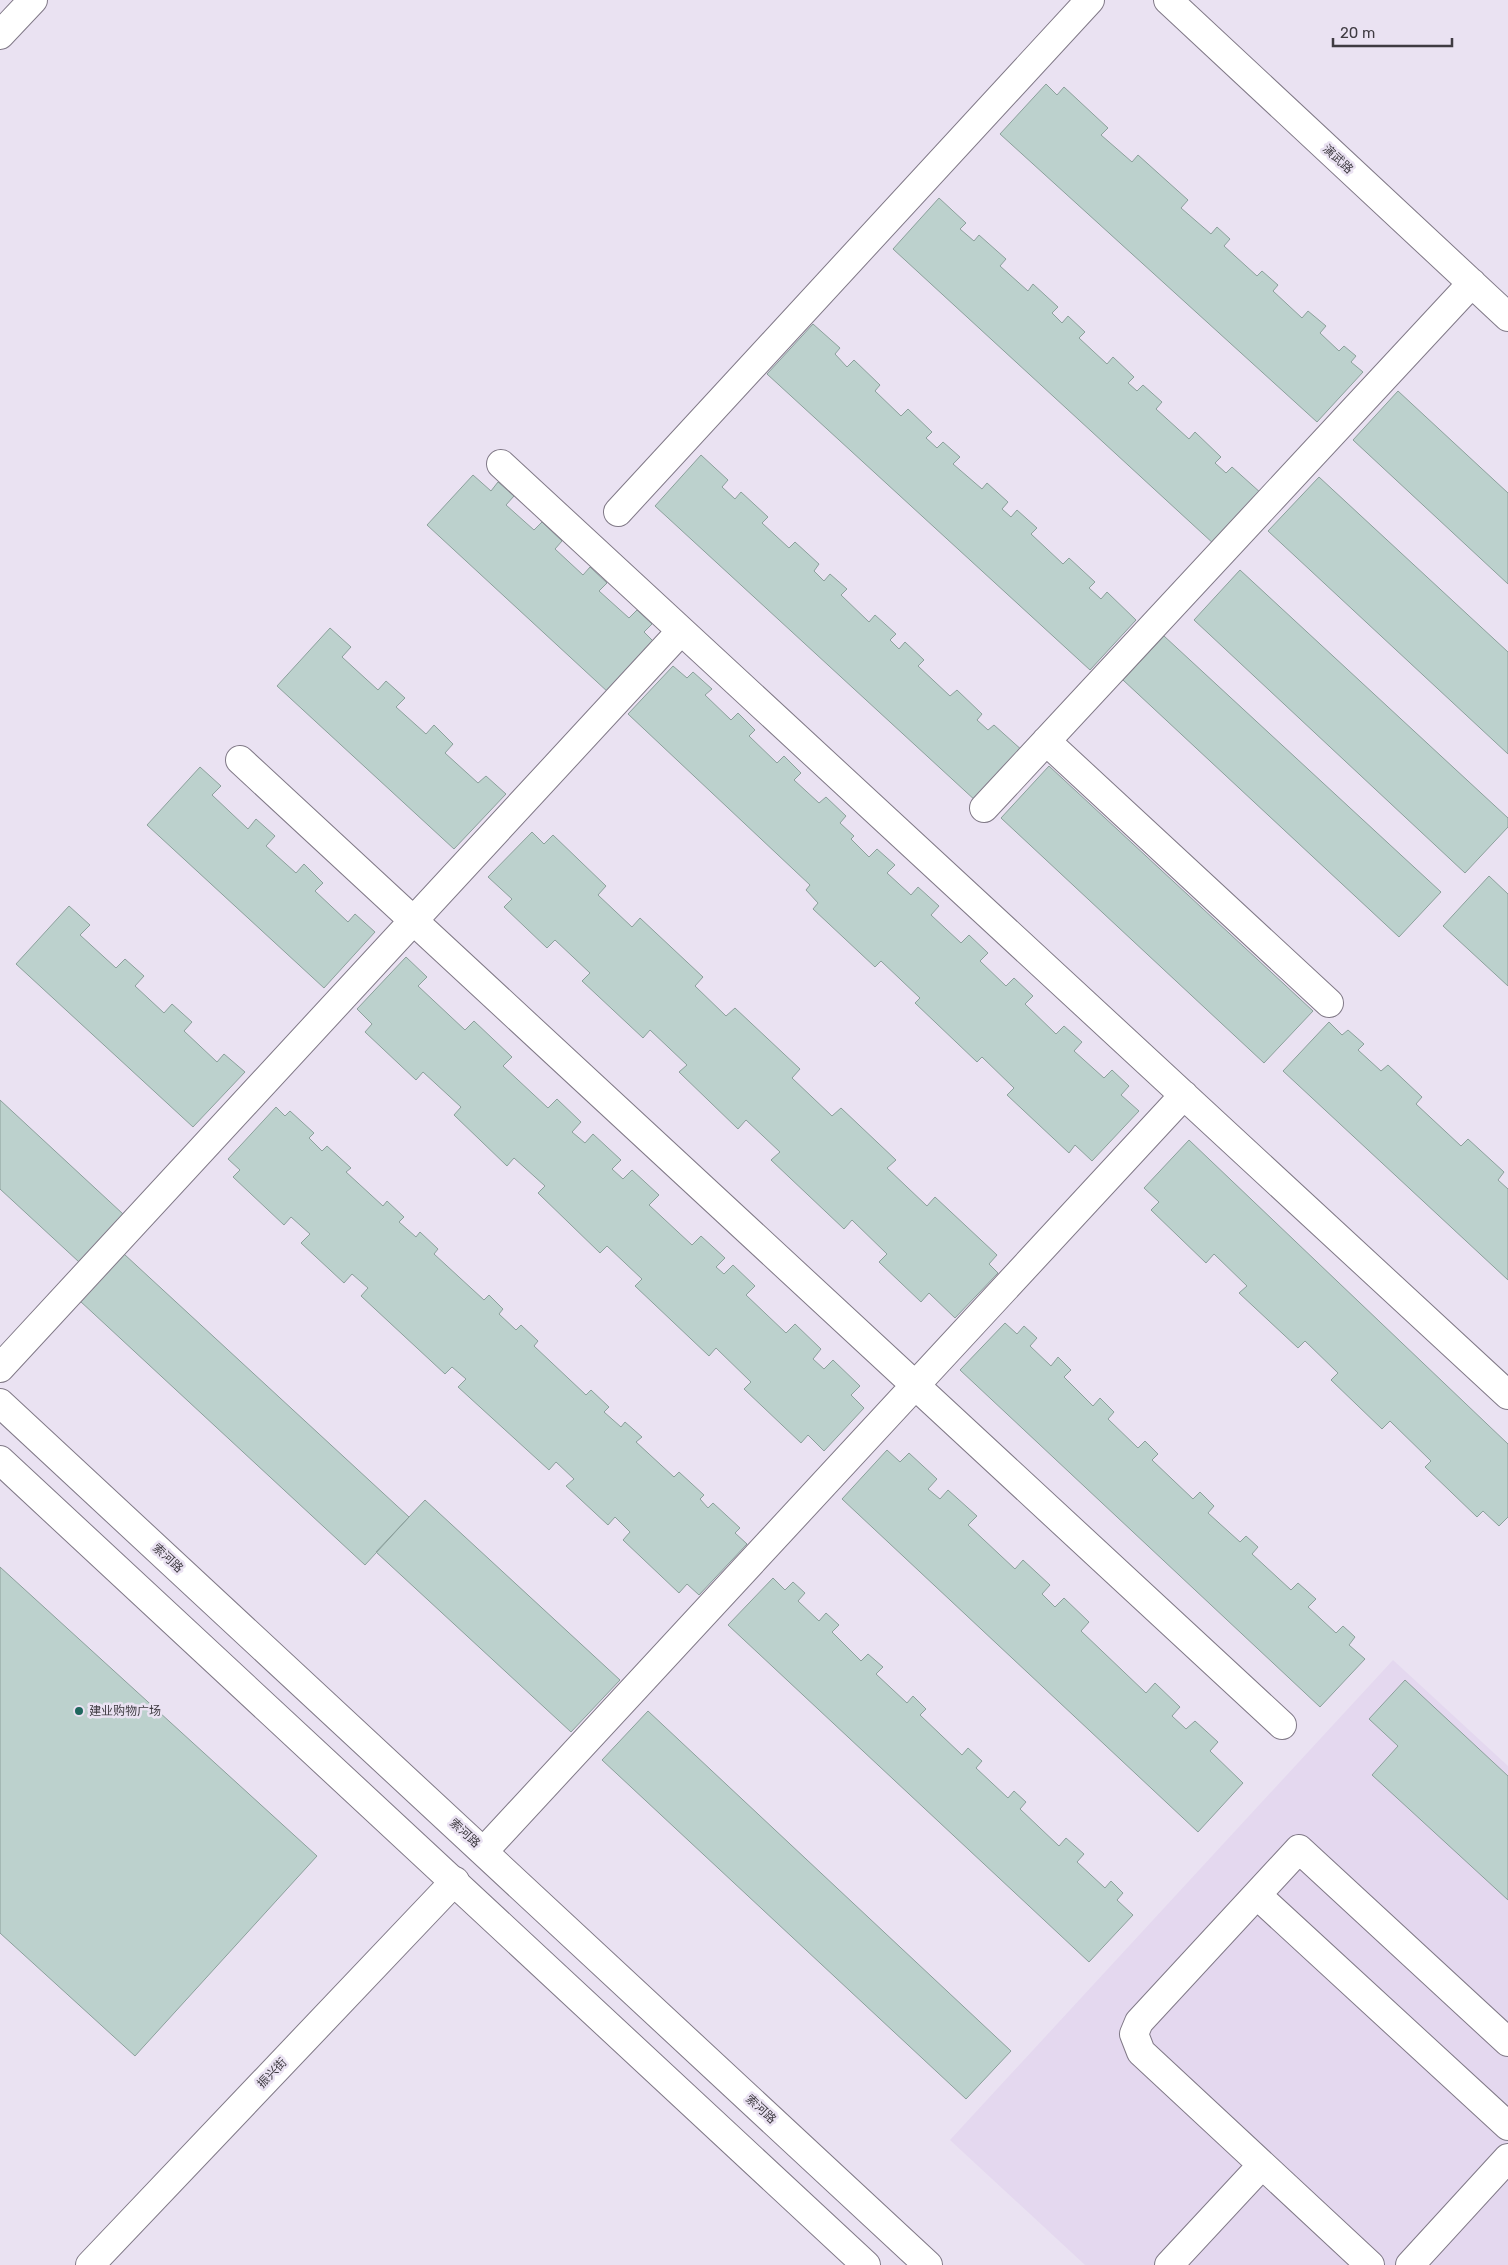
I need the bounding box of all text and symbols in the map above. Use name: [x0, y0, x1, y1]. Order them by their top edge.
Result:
scale bar: [1333, 15, 1452, 47]
text: 20 m: [1340, 24, 1375, 42]
street label: 演武路: [1320, 142, 1356, 176]
street label: 索河路: [150, 1541, 186, 1575]
place label: 建业购物广场: [89, 1704, 161, 1718]
marker: 建业购物广场: [73, 1705, 85, 1717]
street label: 索河路: [447, 1816, 483, 1850]
street label: 振兴街: [254, 2055, 290, 2091]
street label: 索河路: [743, 2092, 779, 2126]

